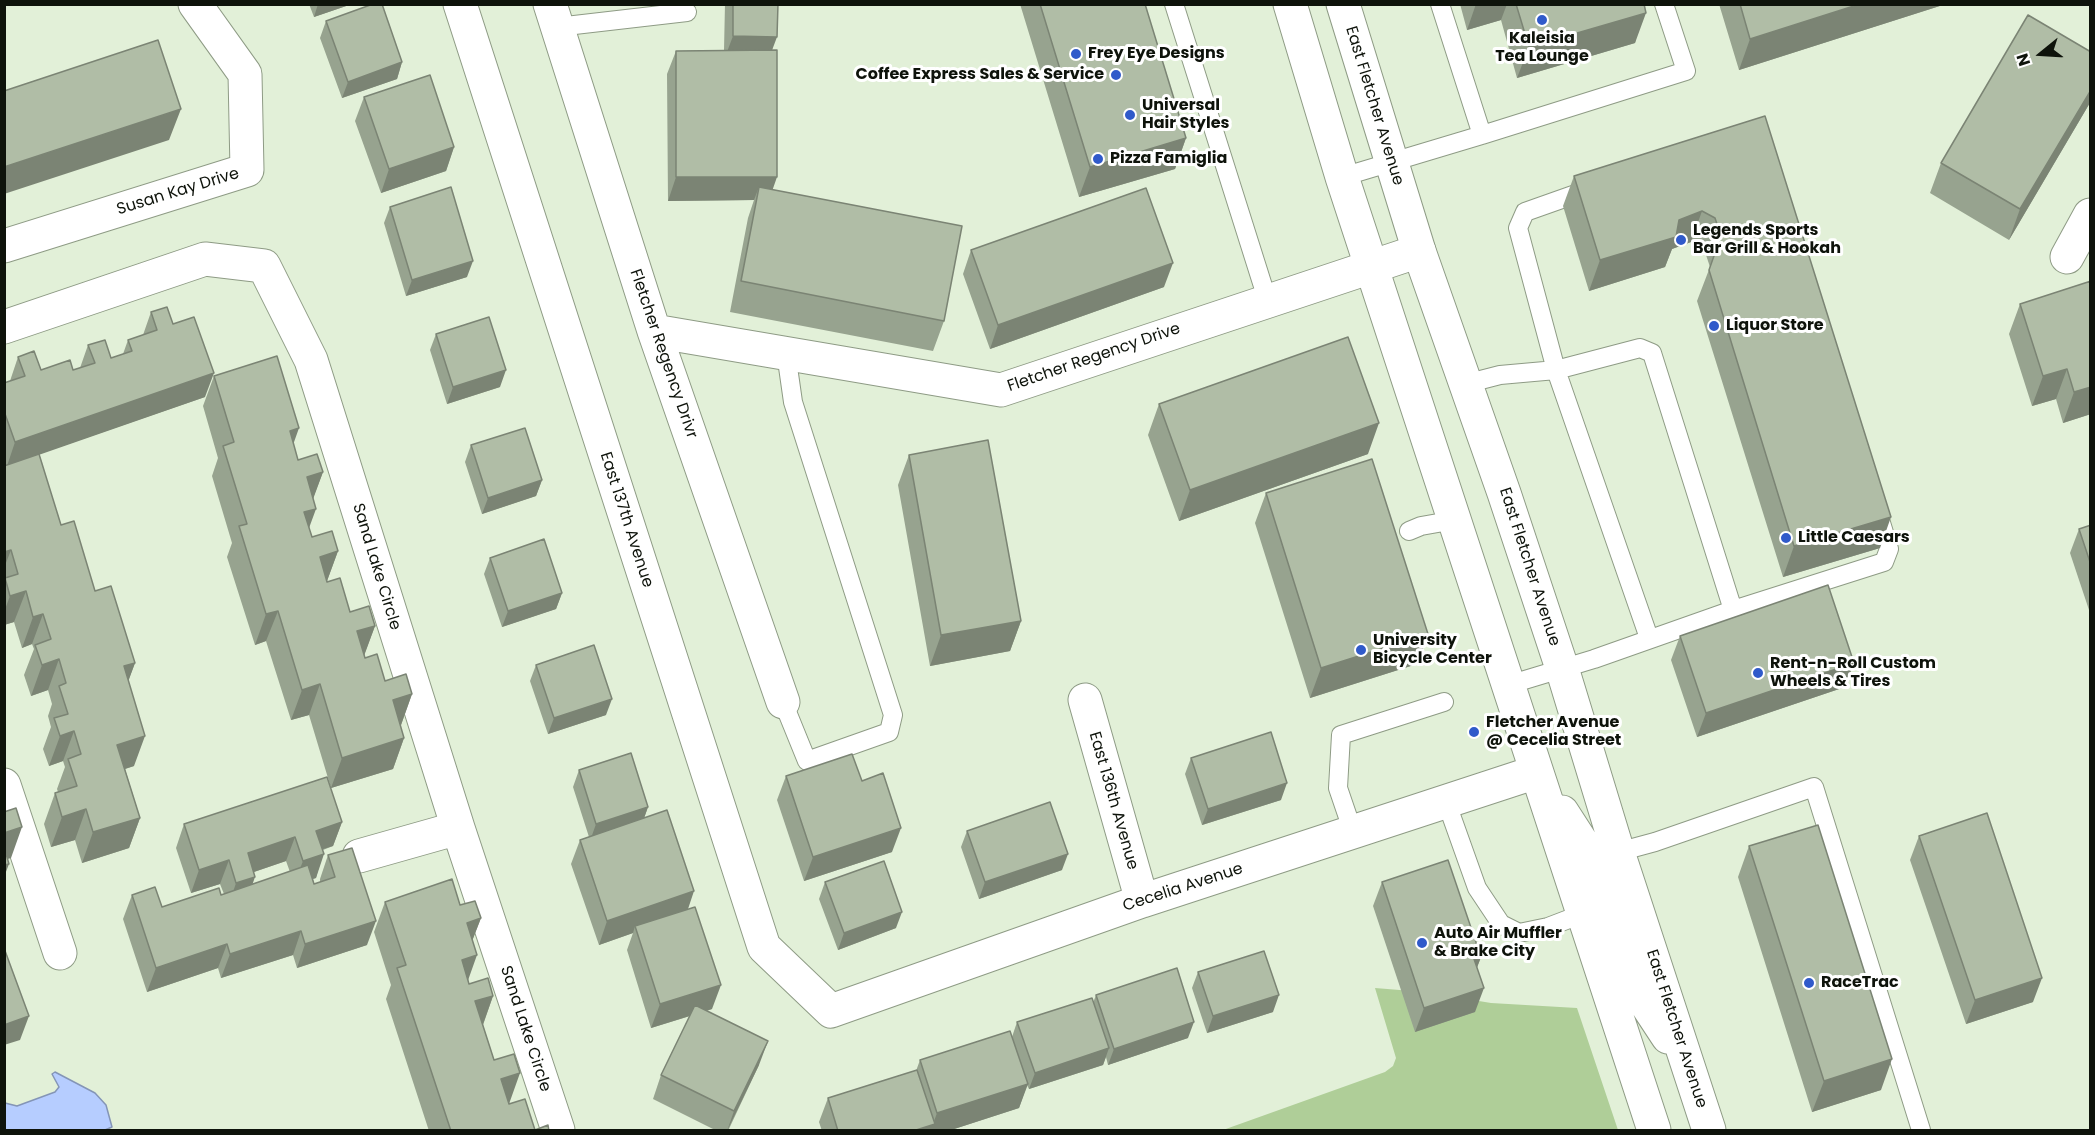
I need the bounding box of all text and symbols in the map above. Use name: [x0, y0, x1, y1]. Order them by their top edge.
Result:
marker: Kaleisia Tea Lounge: [1535, 13, 1549, 27]
street label: East Fletcher Avenue: [1341, 24, 1407, 188]
north arrow: [2011, 24, 2071, 84]
place label: Kaleisia Tea Lounge: [1495, 29, 1589, 67]
place label: Frey Eye Designs: [1088, 44, 1225, 64]
marker: Frey Eye Designs: [1069, 47, 1083, 61]
text: N: [2011, 50, 2036, 69]
place label: Coffee Express Sales & Service: [856, 65, 1104, 85]
marker: Coffee Express Sales & Service: [1109, 68, 1123, 82]
place label: Universal Hair Styles: [1142, 96, 1229, 134]
marker: Universal Hair Styles: [1123, 108, 1137, 122]
place label: Pizza Famiglia: [1110, 149, 1227, 169]
marker: Pizza Famiglia: [1091, 152, 1105, 166]
street label: Susan Kay Drive: [114, 164, 242, 220]
place label: Legends Sports Bar Grill & Hookah: [1693, 221, 1841, 259]
marker: Legends Sports Bar Grill & Hookah: [1674, 233, 1688, 247]
street label: Fletcher Regency Drivr: [625, 267, 701, 441]
place label: Liquor Store: [1726, 316, 1824, 336]
street label: Fletcher Regency Drive: [1005, 319, 1183, 397]
marker: Liquor Store: [1707, 319, 1721, 333]
street label: East 137th Avenue: [595, 450, 657, 590]
street label: East Fletcher Avenue: [1494, 485, 1564, 649]
street label: Sand Lake Circle: [348, 501, 404, 633]
place label: Little Caesars: [1798, 528, 1910, 548]
marker: Little Caesars: [1779, 531, 1793, 545]
place label: University Bicycle Center: [1373, 631, 1492, 669]
marker: University Bicycle Center: [1354, 643, 1368, 657]
place label: Rent-n-Roll Custom Wheels & Tires: [1770, 654, 1936, 692]
marker: Rent-n-Roll Custom Wheels & Tires: [1751, 666, 1765, 680]
place label: Fletcher Avenue @ Cecelia Street: [1486, 713, 1621, 751]
marker: Fletcher Avenue @ Cecelia Street: [1467, 725, 1481, 739]
street label: East 136th Avenue: [1084, 730, 1142, 872]
street label: Cecelia Avenue: [1121, 860, 1245, 916]
place label: Auto Air Muffler & Brake City: [1434, 924, 1562, 962]
marker: Auto Air Muffler & Brake City: [1415, 936, 1429, 950]
street label: East Fletcher Avenue: [1641, 947, 1711, 1111]
street label: Sand Lake Circle: [496, 963, 554, 1095]
place label: RaceTrac: [1821, 973, 1899, 993]
marker: RaceTrac: [1802, 976, 1816, 990]

